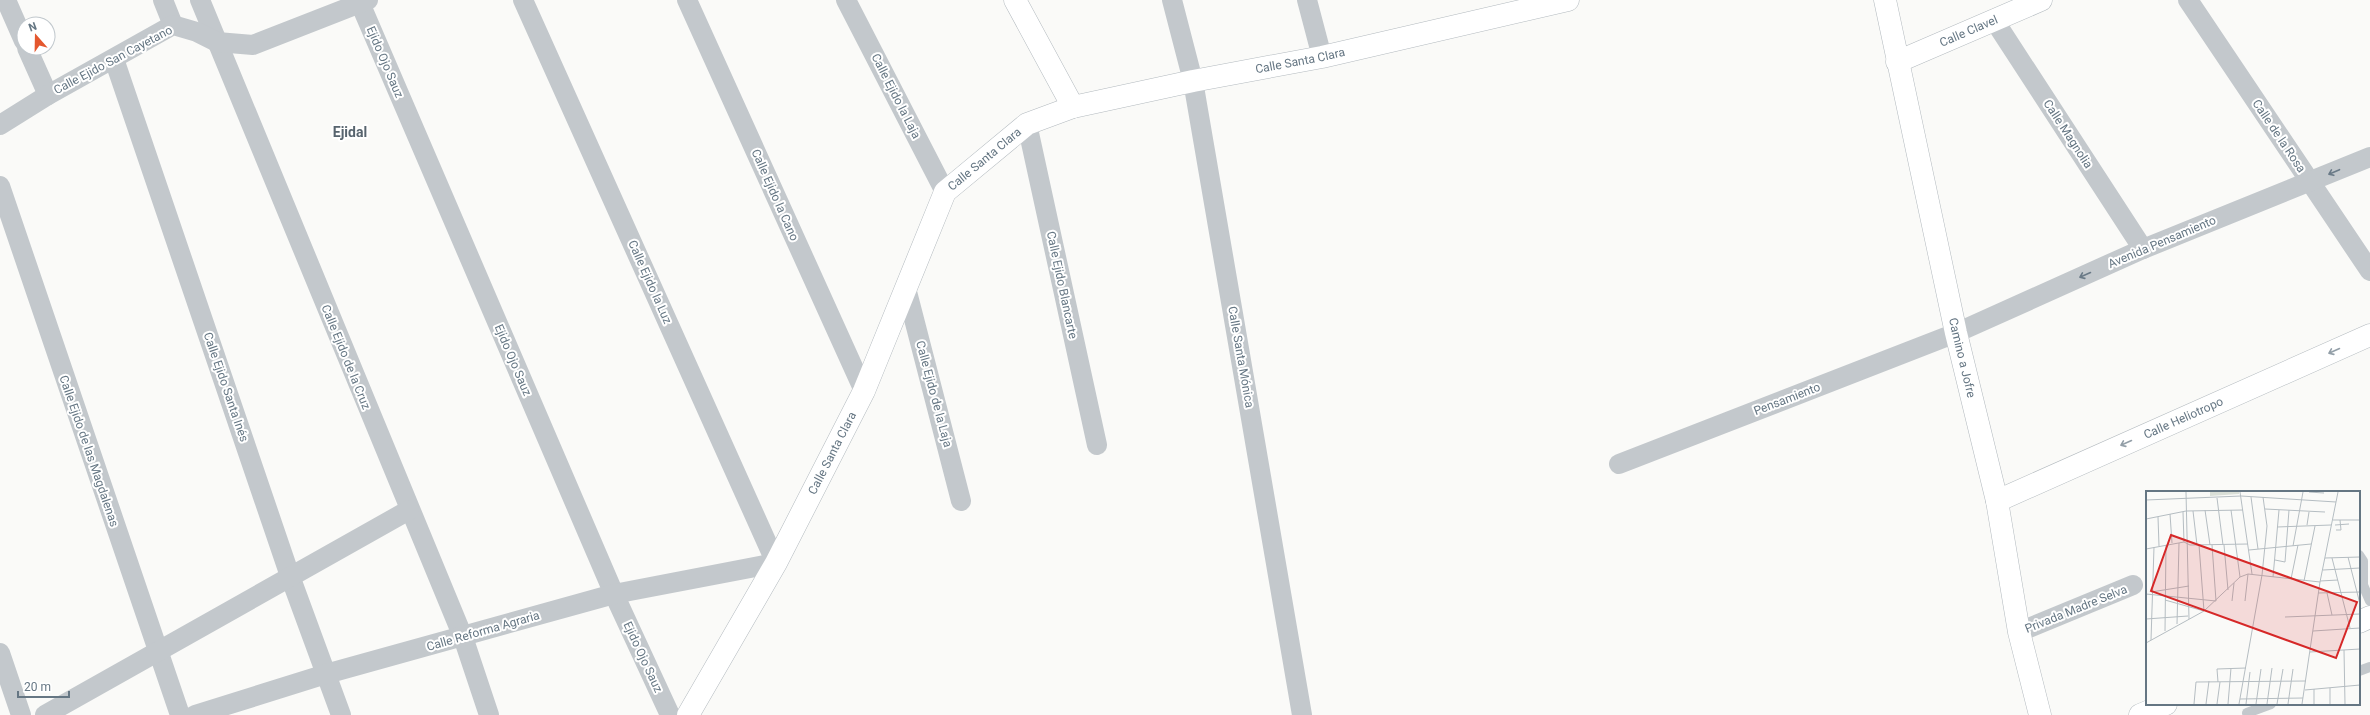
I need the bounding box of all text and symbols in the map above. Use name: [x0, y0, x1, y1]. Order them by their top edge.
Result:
street label: Calle Clavel: [1938, 13, 2000, 50]
north arrow: [16, 16, 56, 56]
text: N: [27, 20, 39, 35]
street label: Calle Ejido San Cayetano: [51, 23, 175, 97]
street label: Ejido Ojo Sauz: [364, 24, 406, 100]
street label: Calle Santa Clara: [1254, 45, 1346, 76]
street label: Calle Ejido la Laja: [869, 51, 923, 141]
street label: Calle Magnolia: [2041, 97, 2095, 171]
street label: Calle de la Rosa: [2249, 97, 2309, 175]
district label: Ejidal: [333, 124, 367, 140]
street label: Calle Santa Clara: [945, 125, 1024, 194]
street label: Calle Ejido la Cano: [748, 147, 802, 243]
one-way arrow: [2328, 169, 2340, 176]
street label: Avenida Pensamiento: [2106, 213, 2218, 271]
street label: Calle Ejido Blancarte: [1044, 230, 1080, 340]
street label: Calle Ejido la Luz: [625, 238, 675, 326]
one-way arrow: [2079, 272, 2091, 279]
street label: Calle Ejido de la Cruz: [319, 303, 373, 411]
street label: Calle Santa Mónica: [1225, 305, 1257, 409]
street label: Camino a Jofre: [1946, 317, 1979, 399]
street label: Ejido Ojo Sauz: [492, 322, 534, 398]
street label: Calle Ejido Santa Inés: [201, 330, 251, 444]
street label: Calle Ejido de la Laja: [913, 339, 955, 449]
one-way arrow: [2329, 348, 2341, 355]
street label: Calle Ejido de las Magdalenas: [56, 374, 122, 528]
street label: Pensamiento: [1752, 380, 1822, 418]
street label: Calle Heliotropo: [2141, 394, 2225, 442]
street label: Calle Santa Clara: [805, 410, 859, 497]
one-way arrow: [2120, 440, 2132, 448]
inset map: [2146, 491, 2360, 705]
street label: Privada Madre Selva: [2023, 582, 2129, 636]
street label: Calle Reforma Agraria: [425, 608, 541, 654]
street label: Ejido Ojo Sauz: [621, 619, 665, 695]
scale bar: [18, 673, 69, 699]
text: 20 m: [24, 680, 51, 694]

